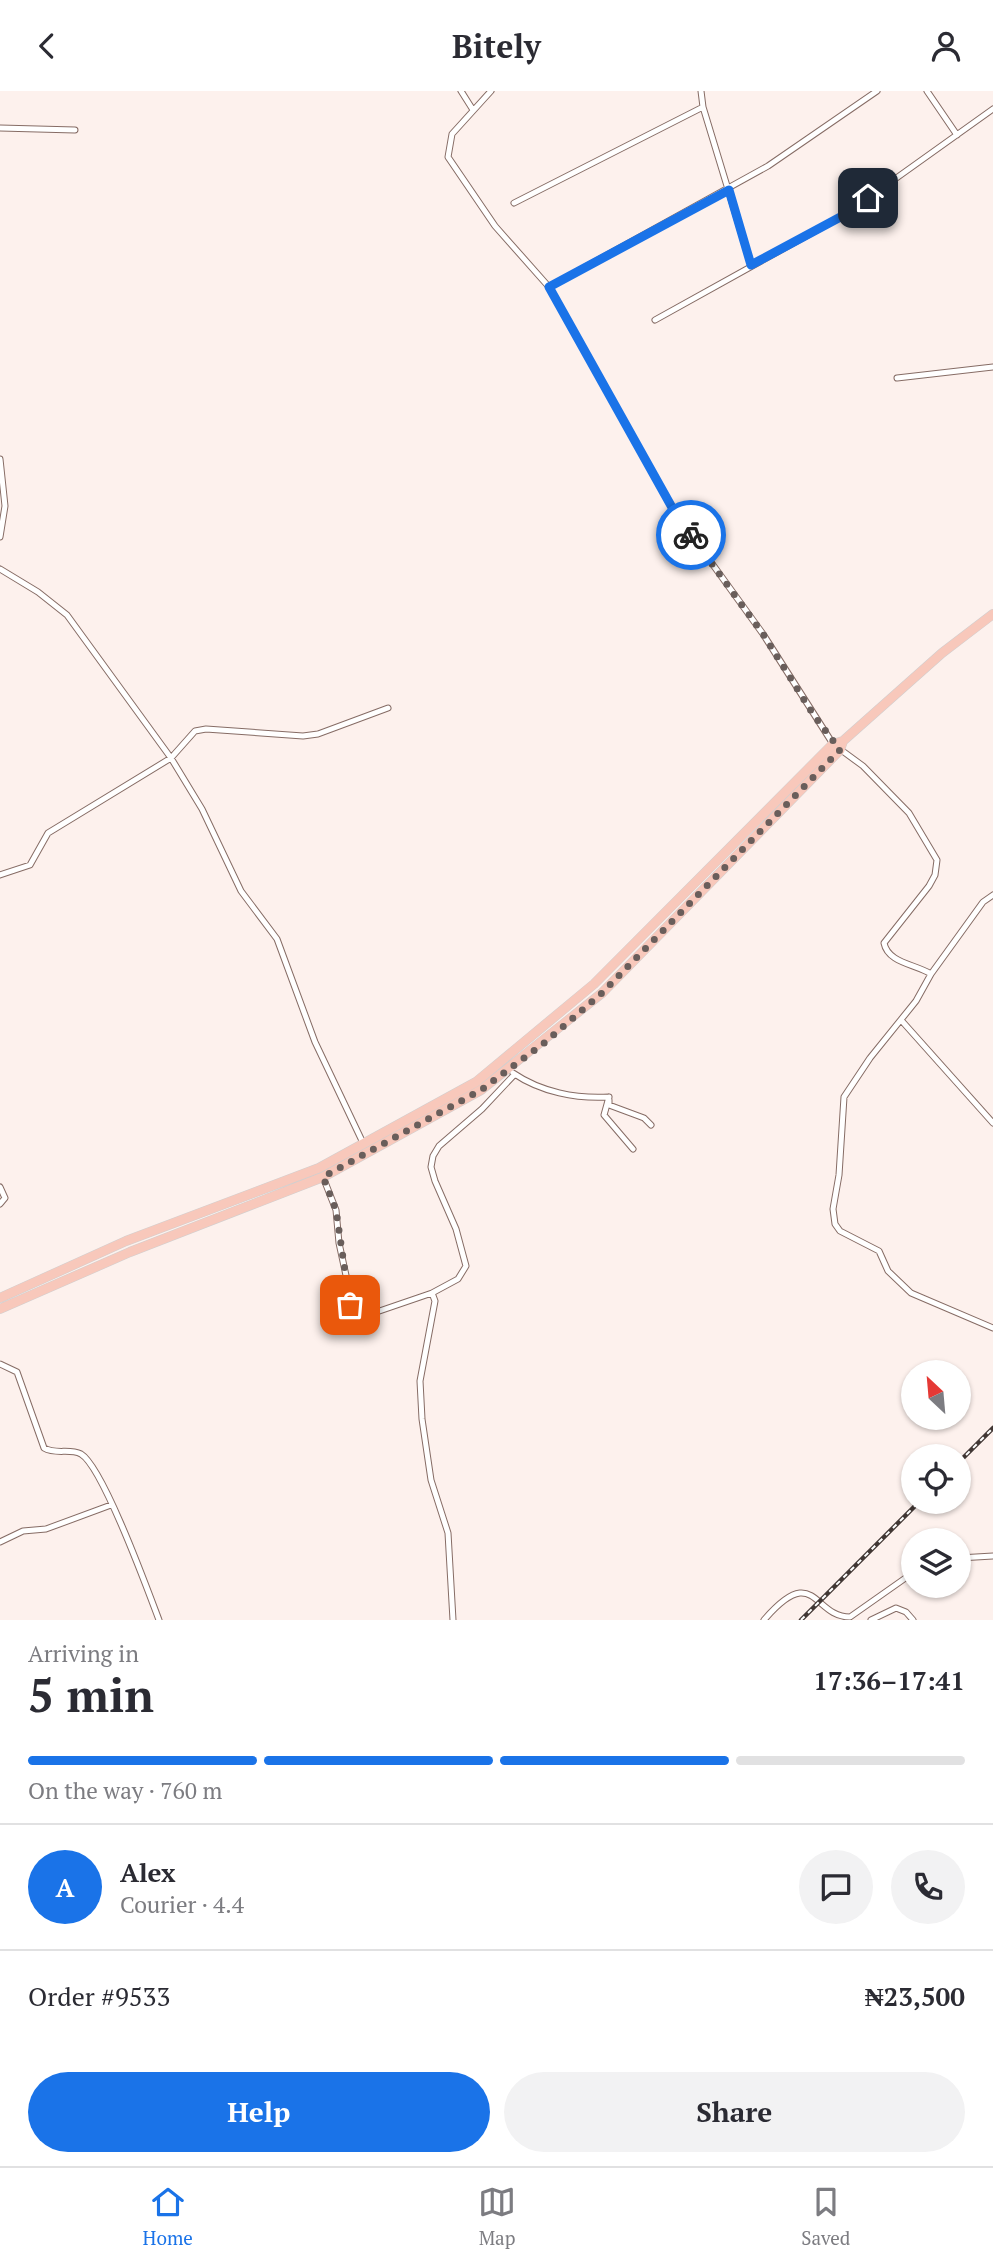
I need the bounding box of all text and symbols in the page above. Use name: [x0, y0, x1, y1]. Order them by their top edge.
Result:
text: Bitely: [452, 25, 541, 67]
icon: back: [28, 27, 66, 65]
icon: person: [927, 27, 965, 65]
pin: [838, 168, 898, 228]
icon: home: [849, 179, 887, 217]
courier: [656, 500, 726, 570]
icon: bike: [672, 516, 710, 554]
pin: [320, 1275, 380, 1335]
icon: bag: [331, 1286, 369, 1324]
north arrow: [901, 1360, 971, 1430]
map controls: [901, 1360, 971, 1598]
button: locate: [901, 1444, 971, 1514]
button: layers: [901, 1528, 971, 1598]
text: Arriving in: [28, 1638, 139, 1669]
text: 17:36–17:41: [813, 1663, 965, 1697]
text: 5 min: [28, 1664, 154, 1725]
text: On the way · 760 m: [28, 1775, 222, 1806]
button: chat: [799, 1850, 873, 1924]
button: phone: [891, 1850, 965, 1924]
text: Alex: [120, 1855, 176, 1889]
text: A: [56, 1870, 74, 1904]
text: Courier · 4.4: [120, 1889, 244, 1920]
text: Order #9533: [28, 1979, 170, 2013]
text: ₦23,500: [865, 1979, 965, 2013]
button: Help: [28, 2072, 490, 2152]
button: Share: [504, 2072, 965, 2152]
tab: Home: [143, 2183, 193, 2250]
tab: Map: [478, 2183, 516, 2250]
tab: Saved: [801, 2183, 850, 2250]

